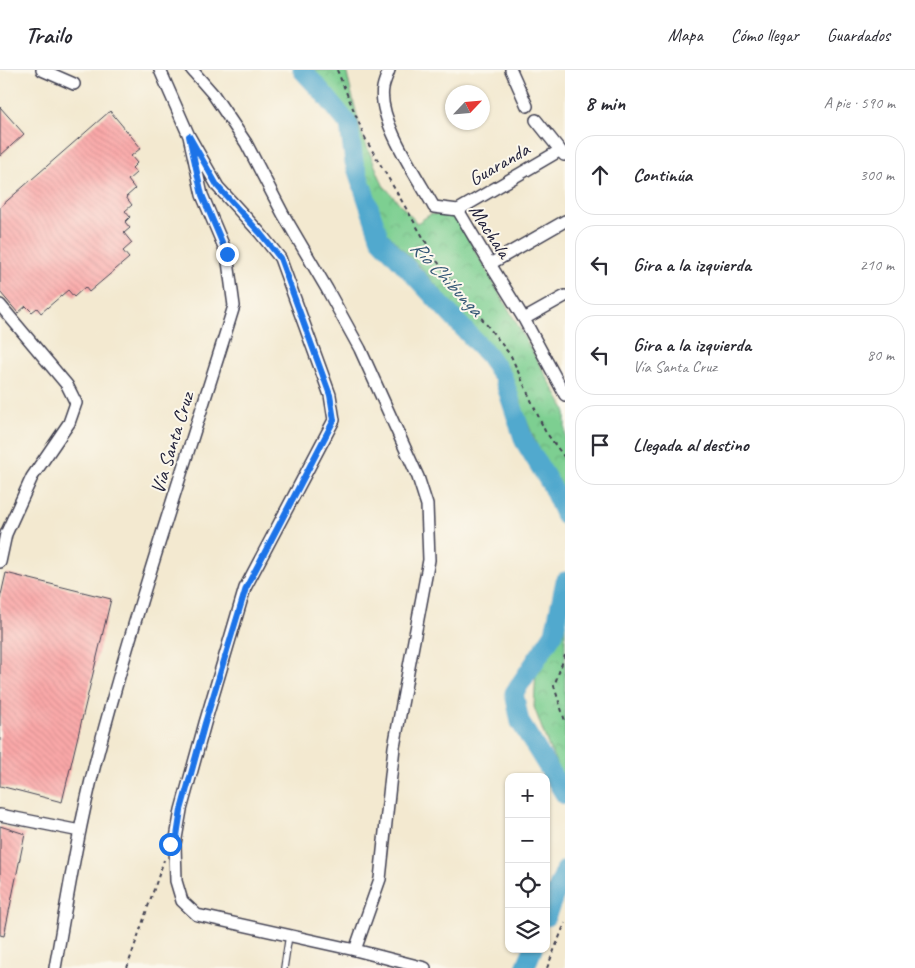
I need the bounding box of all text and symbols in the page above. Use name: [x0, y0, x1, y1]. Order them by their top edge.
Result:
text: Trailo: [25, 20, 71, 50]
text: Mapa: [668, 24, 703, 46]
text: Cómo llegar: [731, 24, 799, 46]
text: Guardados: [827, 24, 890, 46]
north arrow: [445, 85, 490, 130]
text: 8 min: [585, 90, 625, 116]
text: A pie · 590 m: [824, 93, 895, 113]
street label: Guaranda: [464, 136, 535, 191]
icon: ahead: [586, 161, 614, 189]
text: Continúa: [633, 163, 692, 187]
text: 300 m: [860, 165, 894, 185]
street label: Machala: [463, 199, 518, 264]
water label: Río Chibunga: [405, 235, 490, 323]
route end: [216, 243, 239, 266]
icon: left: [586, 251, 614, 279]
text: Gira a la izquierda: [633, 253, 751, 277]
text: 210 m: [860, 255, 894, 275]
text: Gira a la izquierda: [633, 333, 751, 357]
icon: left: [586, 341, 614, 369]
text: 80 m: [867, 345, 894, 365]
text: Vía Santa Cruz: [633, 357, 717, 377]
street label: Vía Santa Cruz: [145, 387, 200, 497]
icon: arrive: [586, 431, 614, 459]
text: Llegada al destino: [633, 433, 749, 457]
map controls: [505, 773, 550, 953]
button: +: [505, 773, 550, 818]
button: −: [505, 818, 550, 863]
route start: [159, 833, 182, 856]
button: locate: [505, 863, 550, 908]
button: layers: [505, 908, 550, 953]

